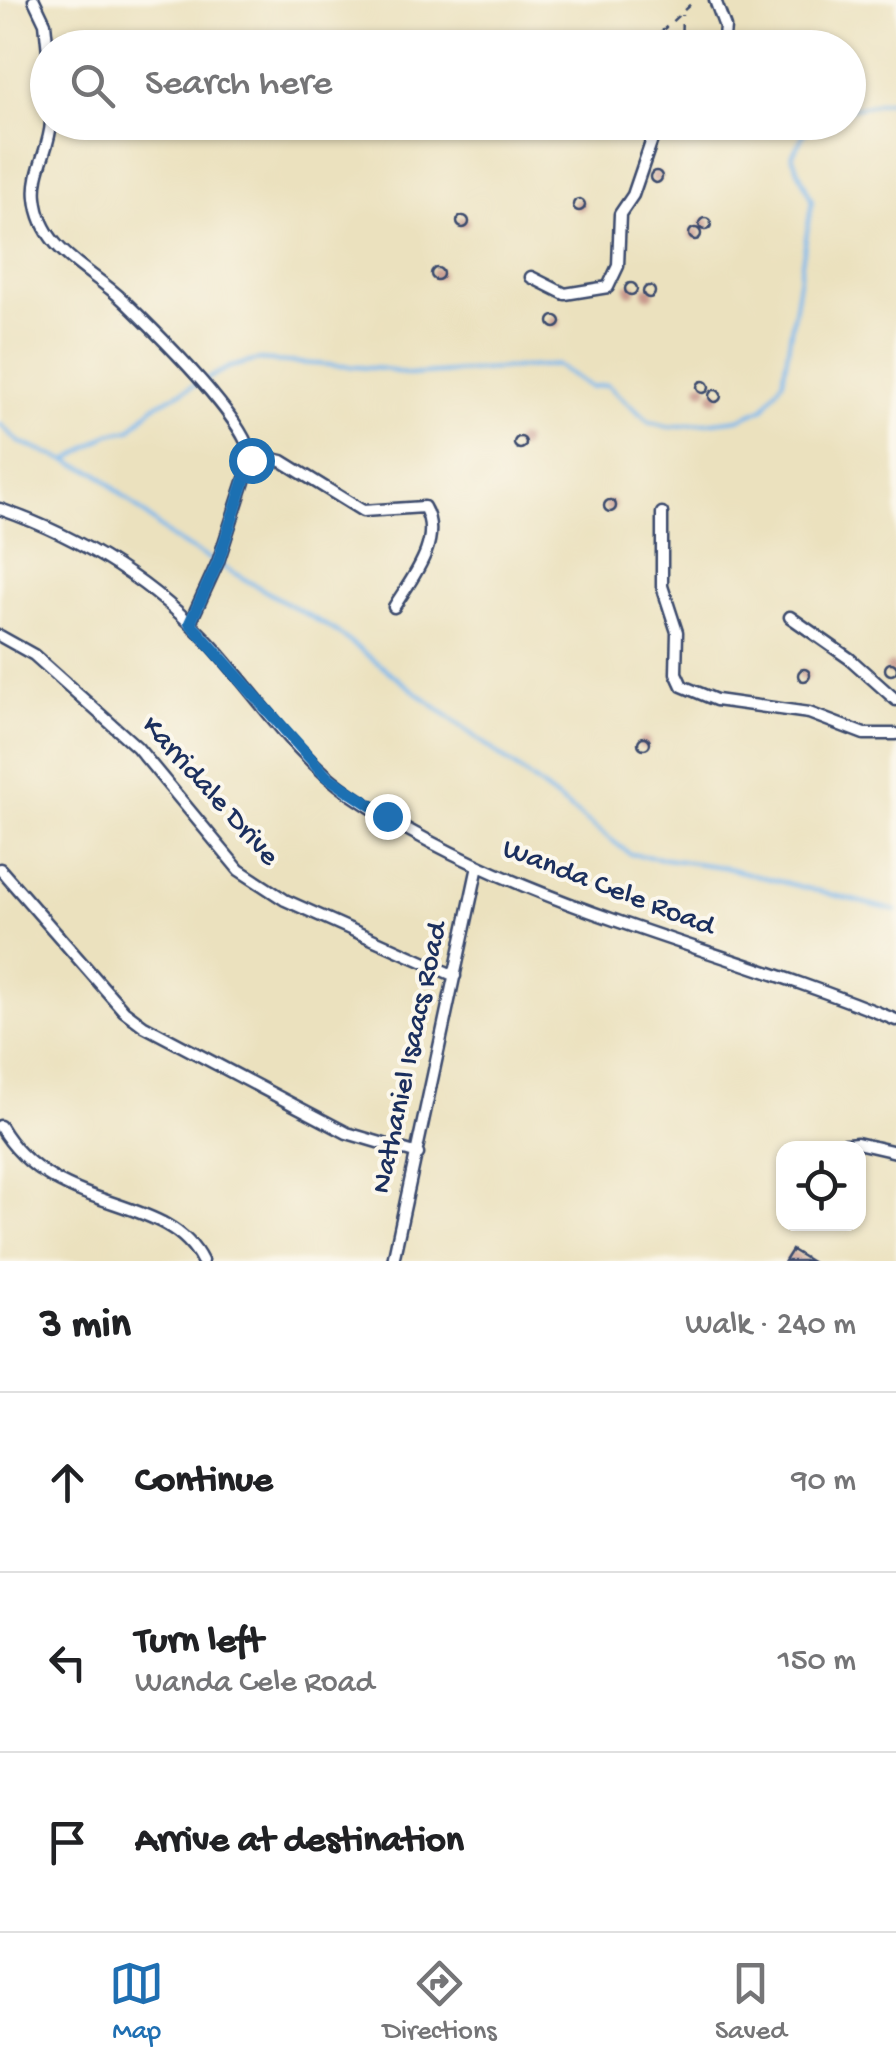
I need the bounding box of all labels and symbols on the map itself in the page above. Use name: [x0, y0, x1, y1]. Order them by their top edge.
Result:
route start: [229, 438, 275, 484]
street label: Karridale Drive: [133, 710, 286, 875]
route end: [365, 794, 411, 840]
street label: Wanda Cele Road: [497, 832, 721, 946]
street label: Nathaniel Isaacs Road: [365, 917, 457, 1197]

